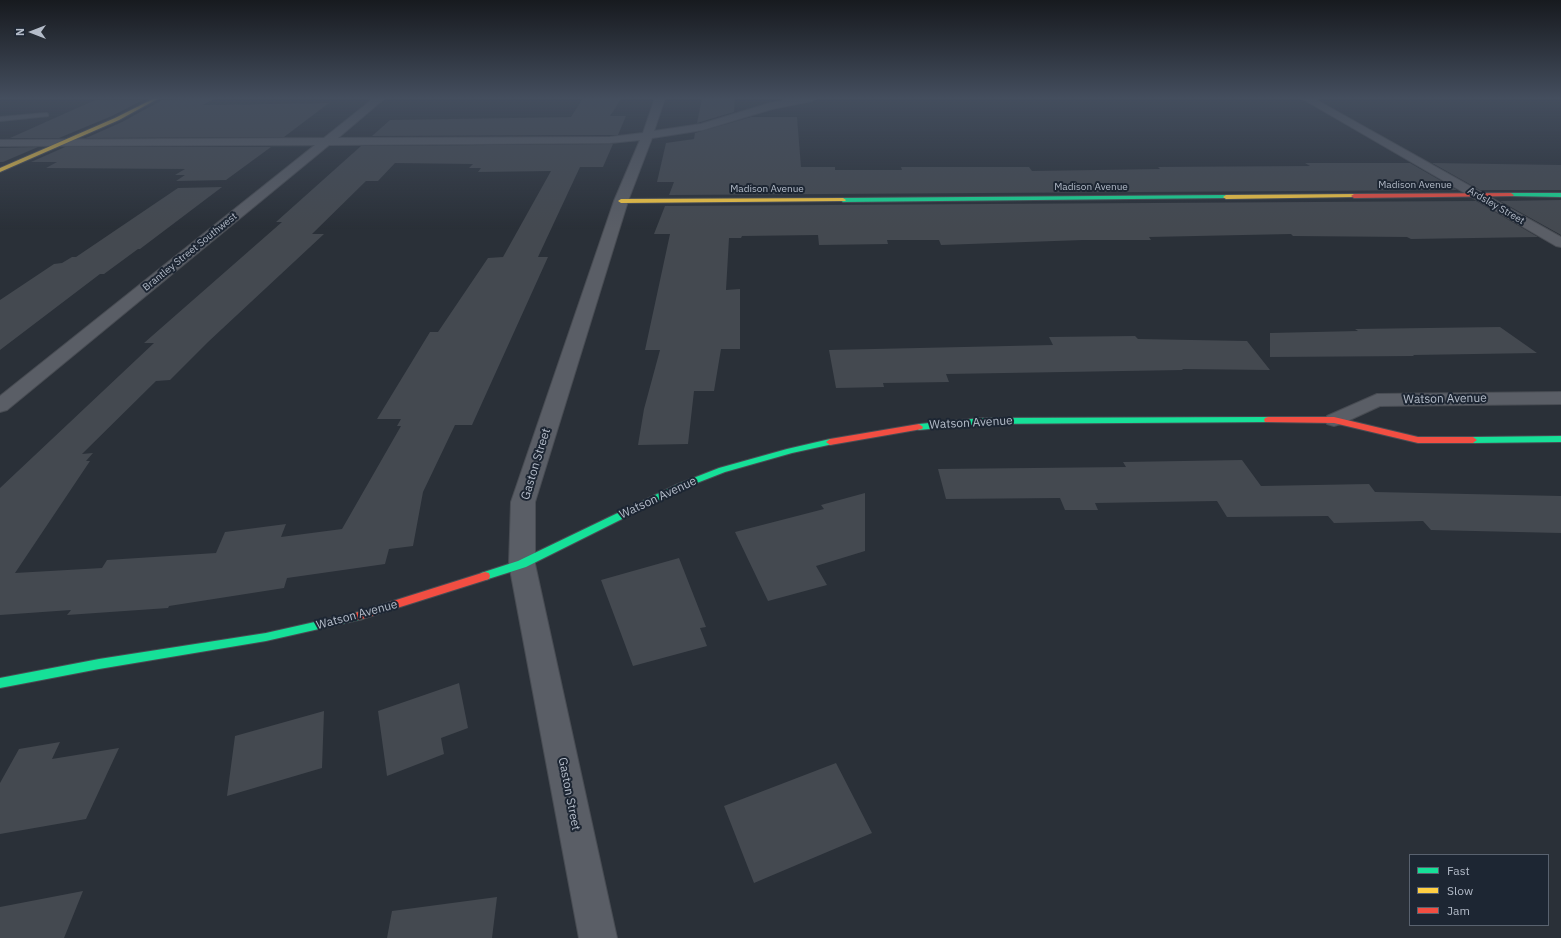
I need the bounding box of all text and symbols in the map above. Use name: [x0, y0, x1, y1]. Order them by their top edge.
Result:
north arrow: [12, 12, 52, 52]
text: N: [13, 28, 27, 36]
street label: Madison Avenue: [1378, 179, 1452, 191]
street label: Madison Avenue: [1054, 181, 1128, 193]
street label: Madison Avenue: [730, 183, 804, 195]
street label: Ardsley Street: [1465, 185, 1527, 227]
street label: Brantley Street Southwest: [141, 210, 239, 294]
street label: Watson Avenue: [1403, 391, 1487, 407]
street label: Watson Avenue: [929, 414, 1013, 432]
street label: Gaston Street: [518, 427, 554, 501]
street label: Watson Avenue: [617, 474, 699, 522]
street label: Watson Avenue: [315, 597, 399, 633]
street label: Gaston Street: [555, 756, 583, 832]
legend: [1409, 854, 1549, 926]
text: Fast: [1447, 863, 1470, 878]
text: Slow: [1447, 883, 1473, 898]
text: Jam: [1447, 903, 1470, 918]

